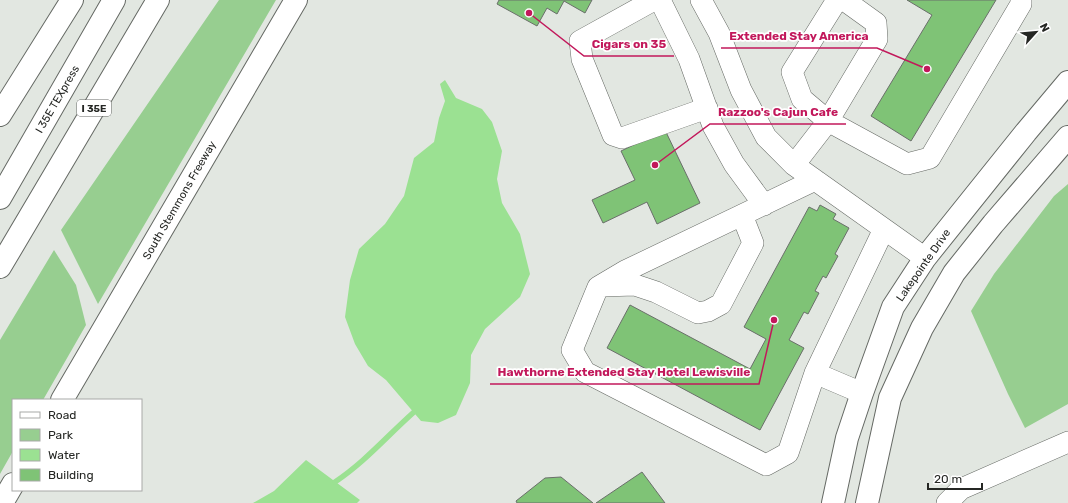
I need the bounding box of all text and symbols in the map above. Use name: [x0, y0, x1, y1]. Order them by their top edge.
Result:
north arrow: [1016, 12, 1056, 52]
text: N: [1037, 21, 1052, 34]
callout: Extended Stay America: [721, 24, 877, 48]
text: Extended Stay America: [729, 29, 869, 43]
callout: Cigars on 35: [584, 32, 674, 56]
text: Cigars on 35: [592, 37, 666, 51]
street label: I 35E TEXpress: [33, 63, 82, 135]
road number: I 35E: [77, 100, 111, 116]
callout: Razzoo's Cajun Cafe: [710, 100, 846, 124]
text: Razzoo's Cajun Cafe: [718, 105, 838, 119]
street label: South Stemmons Freeway: [140, 139, 219, 262]
street label: Lakepointe Drive: [894, 227, 953, 304]
callout: Hawthorne Extended Stay Hotel Lewisville: [490, 360, 759, 384]
text: Hawthorne Extended Stay Hotel Lewisville: [498, 365, 750, 379]
legend: [12, 399, 142, 491]
text: Road: [48, 408, 76, 422]
text: Park: [48, 428, 74, 442]
text: Water: [48, 448, 80, 462]
scale bar: [928, 465, 982, 491]
text: Building: [48, 468, 94, 482]
text: 20 m: [934, 472, 962, 486]

